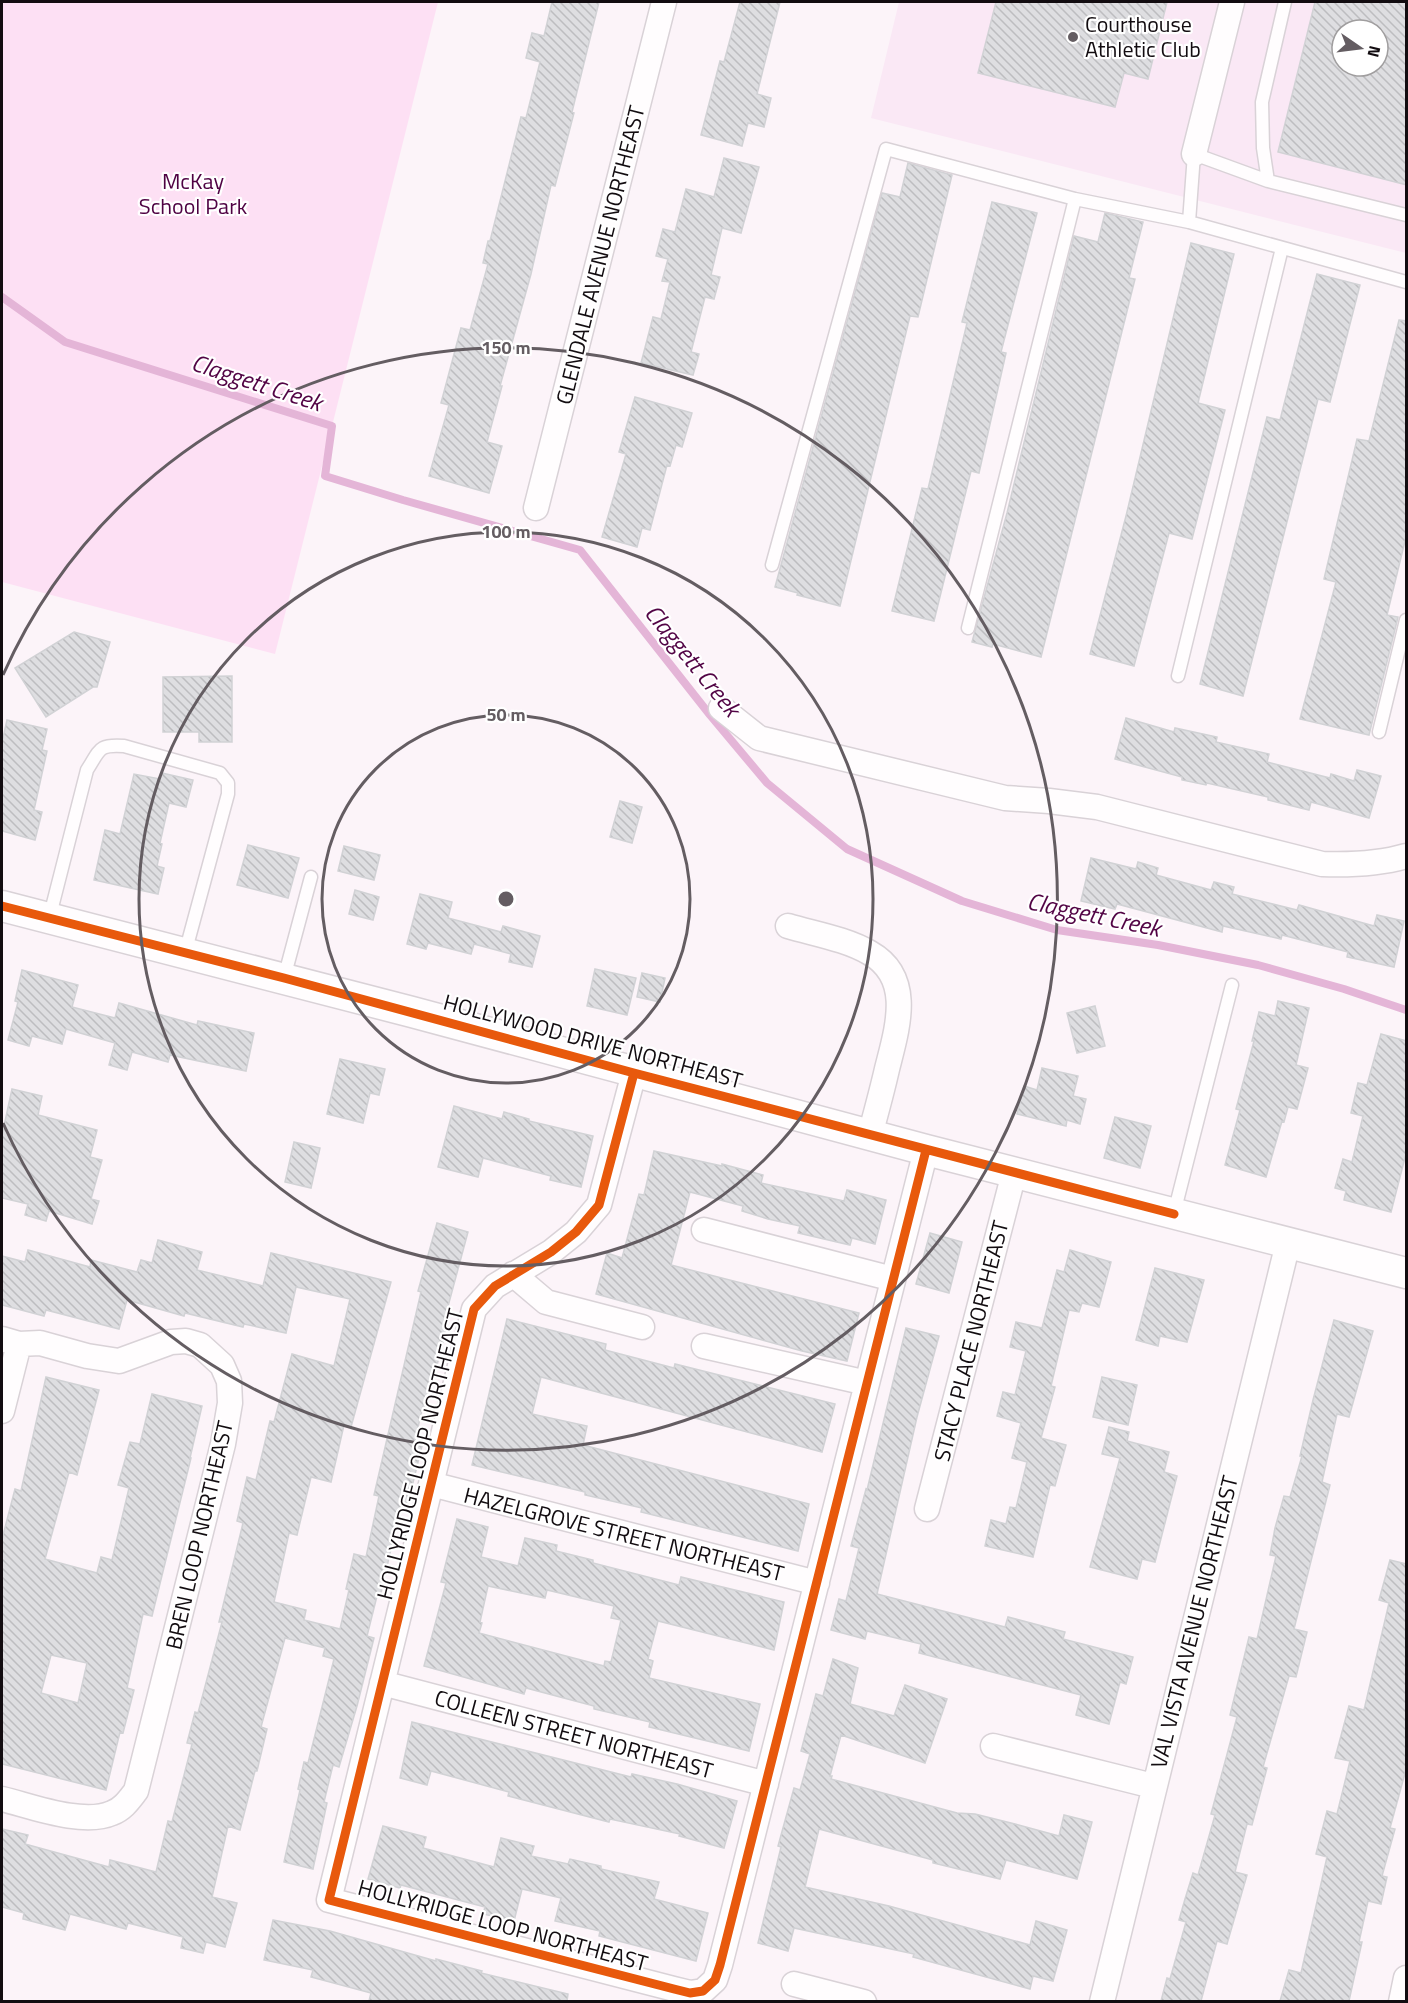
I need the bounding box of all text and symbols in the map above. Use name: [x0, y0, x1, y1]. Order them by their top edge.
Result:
place label: Courthouse Athletic Club: [1085, 7, 1201, 66]
north arrow: [1330, 18, 1390, 78]
marker: Courthouse Athletic Club: [1066, 30, 1080, 44]
text: N: [1362, 43, 1388, 60]
street label: GLENDALE AVENUE NORTHEAST: [546, 102, 654, 408]
park label: McKay School Park: [139, 164, 248, 223]
text: 150 m: [481, 334, 531, 361]
water label: Claggett Creek: [187, 344, 330, 421]
text: 100 m: [481, 518, 531, 545]
water label: Claggett Creek: [636, 596, 752, 727]
text: 50 m: [486, 701, 526, 728]
water label: Claggett Creek: [1024, 882, 1167, 946]
centre of rings: [496, 889, 516, 909]
street label: HOLLYWOOD DRIVE NORTHEAST: [440, 985, 747, 1097]
street label: STACY PLACE NORTHEAST: [925, 1217, 1017, 1465]
street label: HOLLYRIDGE LOOP NORTHEAST: [367, 1304, 473, 1603]
street label: BREN LOOP NORTHEAST: [156, 1417, 242, 1653]
street label: VAL VISTA AVENUE NORTHEAST: [1141, 1472, 1247, 1772]
street label: HAZELGROVE STREET NORTHEAST: [460, 1478, 788, 1590]
street label: COLLEEN STREET NORTHEAST: [431, 1680, 717, 1788]
street label: HOLLYRIDGE LOOP NORTHEAST: [354, 1870, 652, 1980]

